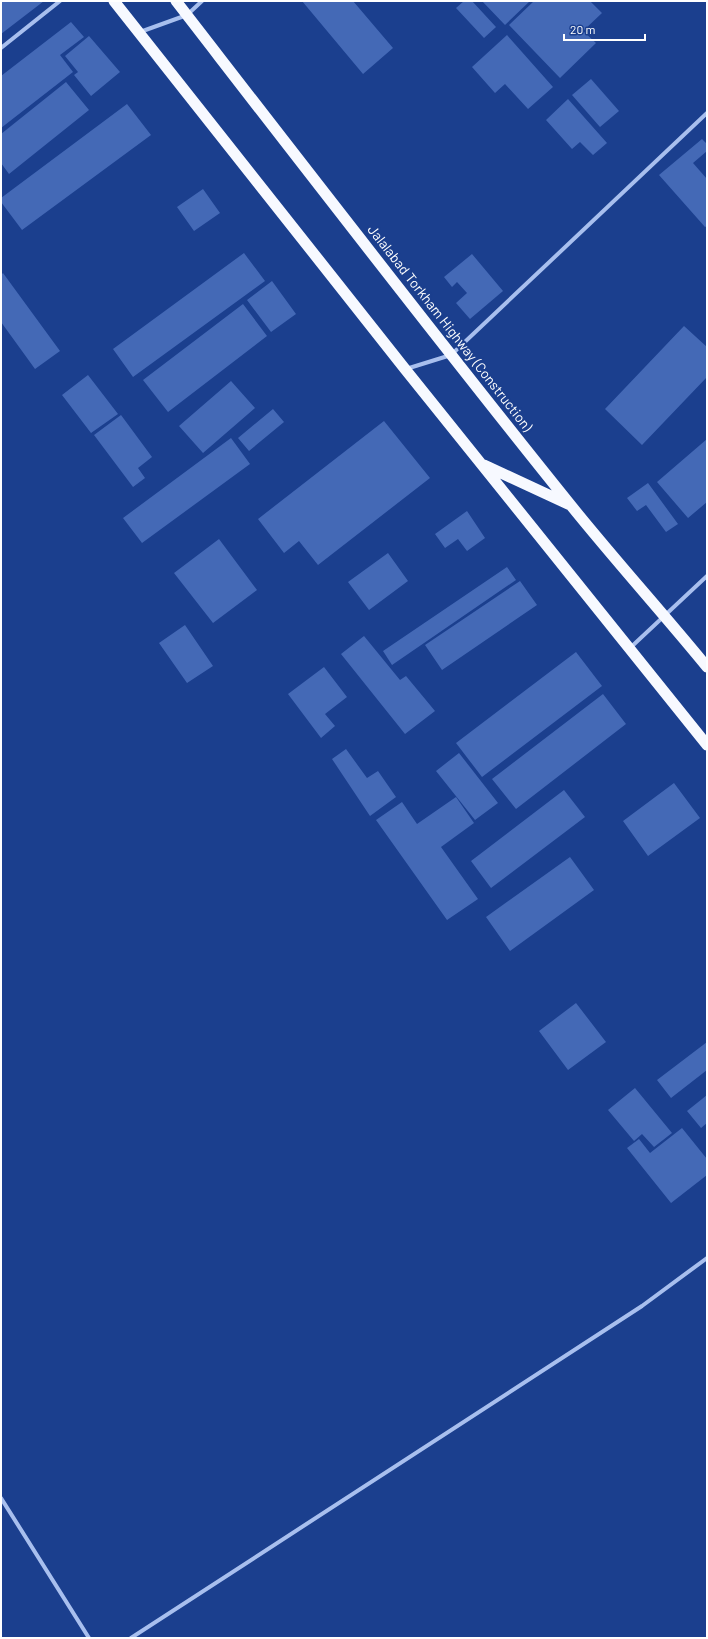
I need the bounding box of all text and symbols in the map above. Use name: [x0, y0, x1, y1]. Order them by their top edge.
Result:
scale bar: [564, 16, 645, 42]
text: 20 m: [570, 22, 596, 36]
street label: Jalalabad Torkham Highway (Construction): [364, 221, 537, 435]

